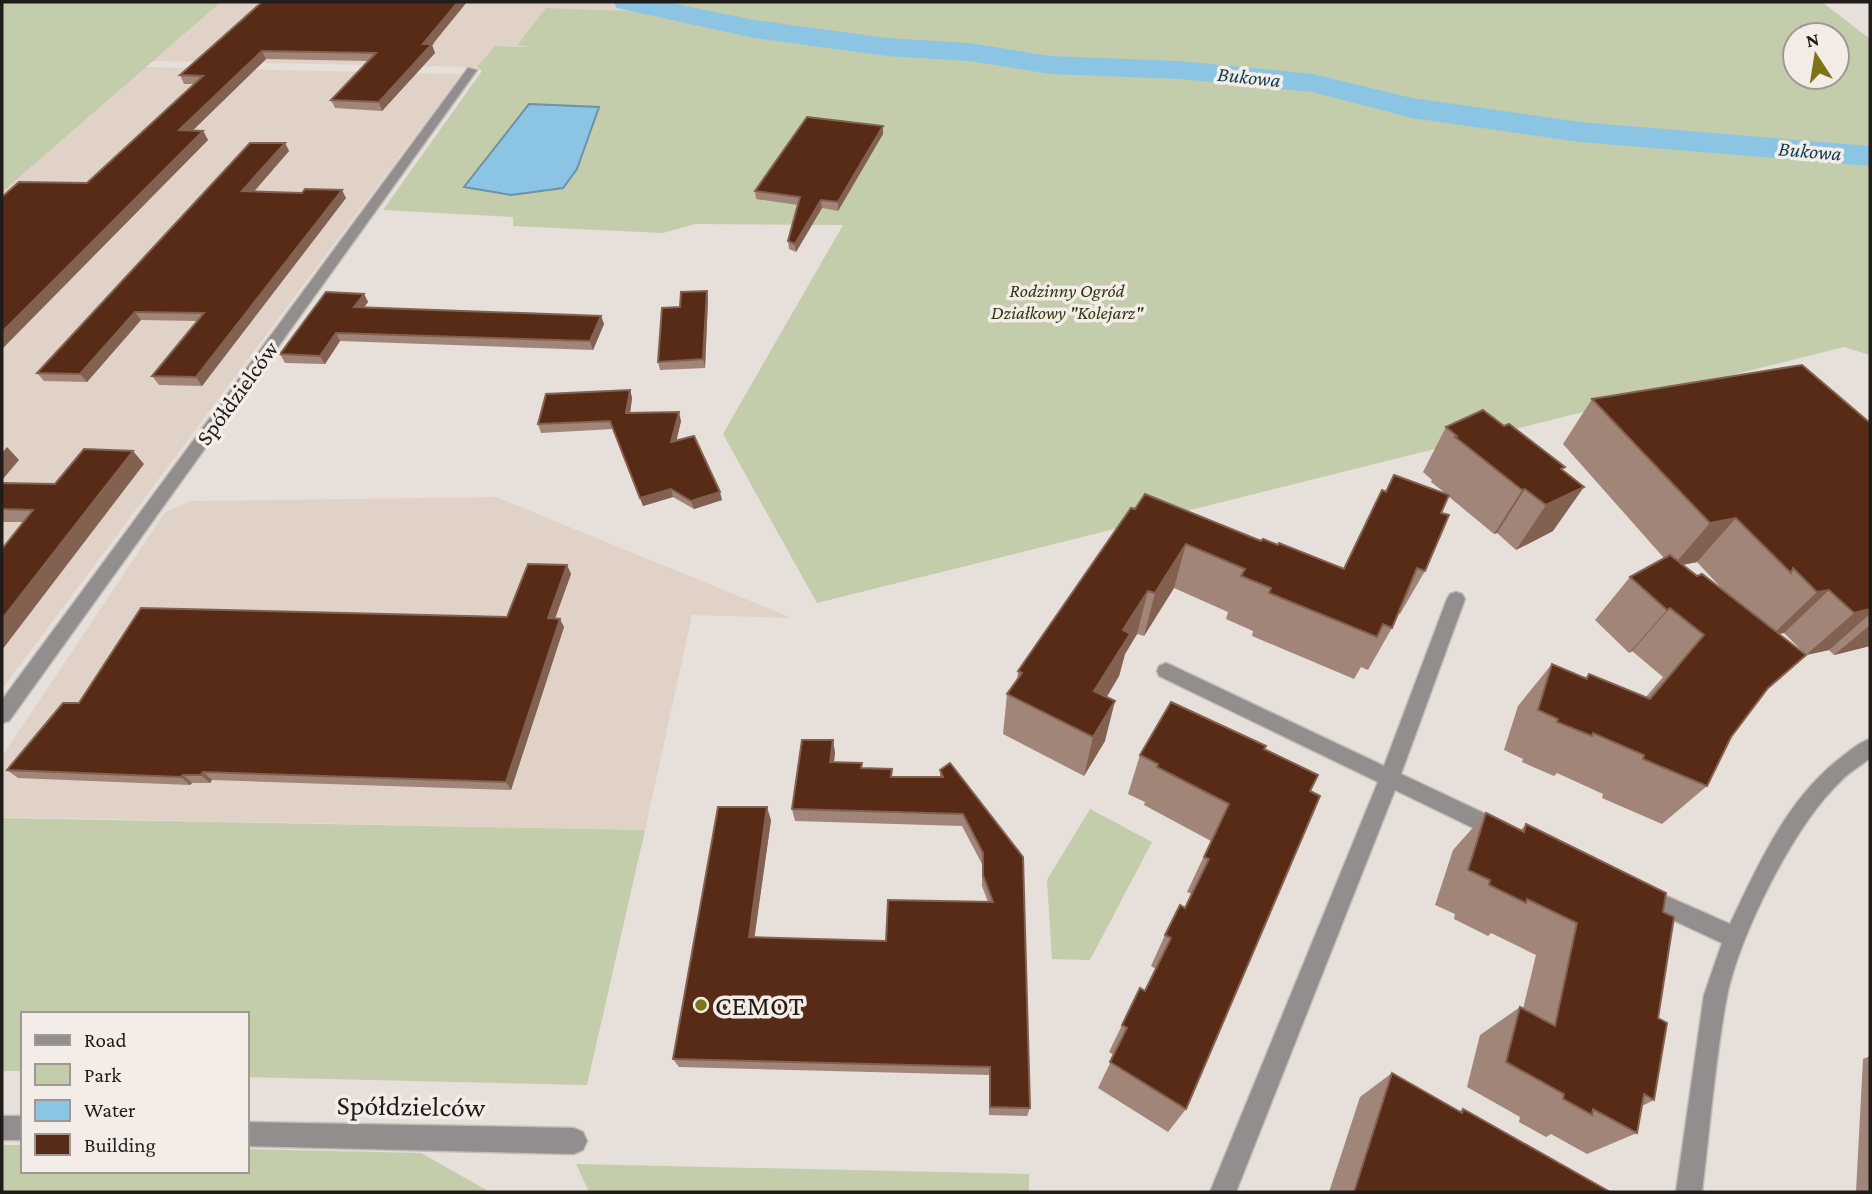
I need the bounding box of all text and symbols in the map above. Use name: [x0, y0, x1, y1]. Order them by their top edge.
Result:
north arrow: [1781, 21, 1851, 91]
text: N: [1804, 28, 1821, 51]
water label: Bukowa: [1216, 62, 1282, 92]
water label: Bukowa: [1777, 136, 1843, 166]
park label: Rodzinny Ogród Działkowy "Kolejarz": [991, 280, 1144, 324]
street label: Spółdzielców: [191, 336, 283, 450]
place label: CEMOT: [715, 990, 804, 1021]
marker: CEMOT: [693, 997, 709, 1013]
legend: [21, 1012, 248, 1173]
text: Road: [84, 1028, 127, 1052]
text: Park: [84, 1063, 121, 1087]
street label: Spółdzielców: [336, 1089, 486, 1123]
text: Water: [84, 1098, 136, 1122]
text: Building: [84, 1133, 156, 1157]

